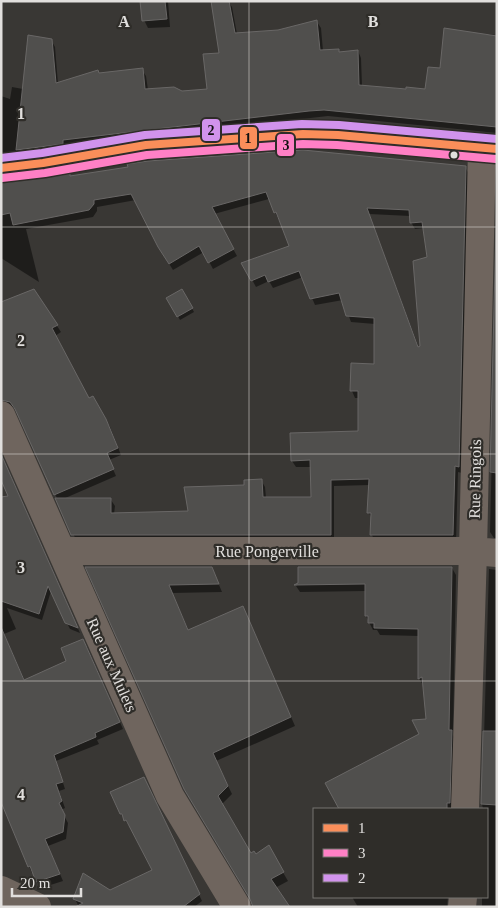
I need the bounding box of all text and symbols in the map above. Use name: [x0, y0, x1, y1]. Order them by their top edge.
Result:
text: A: [118, 13, 130, 30]
text: B: [368, 13, 379, 30]
text: 1: [17, 105, 25, 122]
line badge: 2: [201, 118, 221, 142]
text: 2: [208, 123, 215, 138]
line badge: 1: [239, 126, 258, 150]
text: 1: [245, 131, 252, 146]
line badge: 3: [276, 133, 295, 157]
text: 3: [283, 138, 290, 153]
unlabelled marker: [449, 150, 459, 160]
text: 2: [17, 332, 25, 349]
street label: Rue Ringois: [466, 439, 485, 519]
street label: Rue Pongerville: [215, 543, 319, 561]
text: 3: [17, 559, 25, 576]
street label: Rue aux Mulets: [84, 615, 140, 715]
text: 4: [17, 786, 25, 803]
legend: [313, 808, 488, 898]
text: 1: [358, 820, 366, 836]
text: 3: [358, 845, 366, 861]
scale bar: [12, 866, 81, 898]
text: 2: [358, 870, 366, 886]
text: 20 m: [20, 875, 51, 891]

